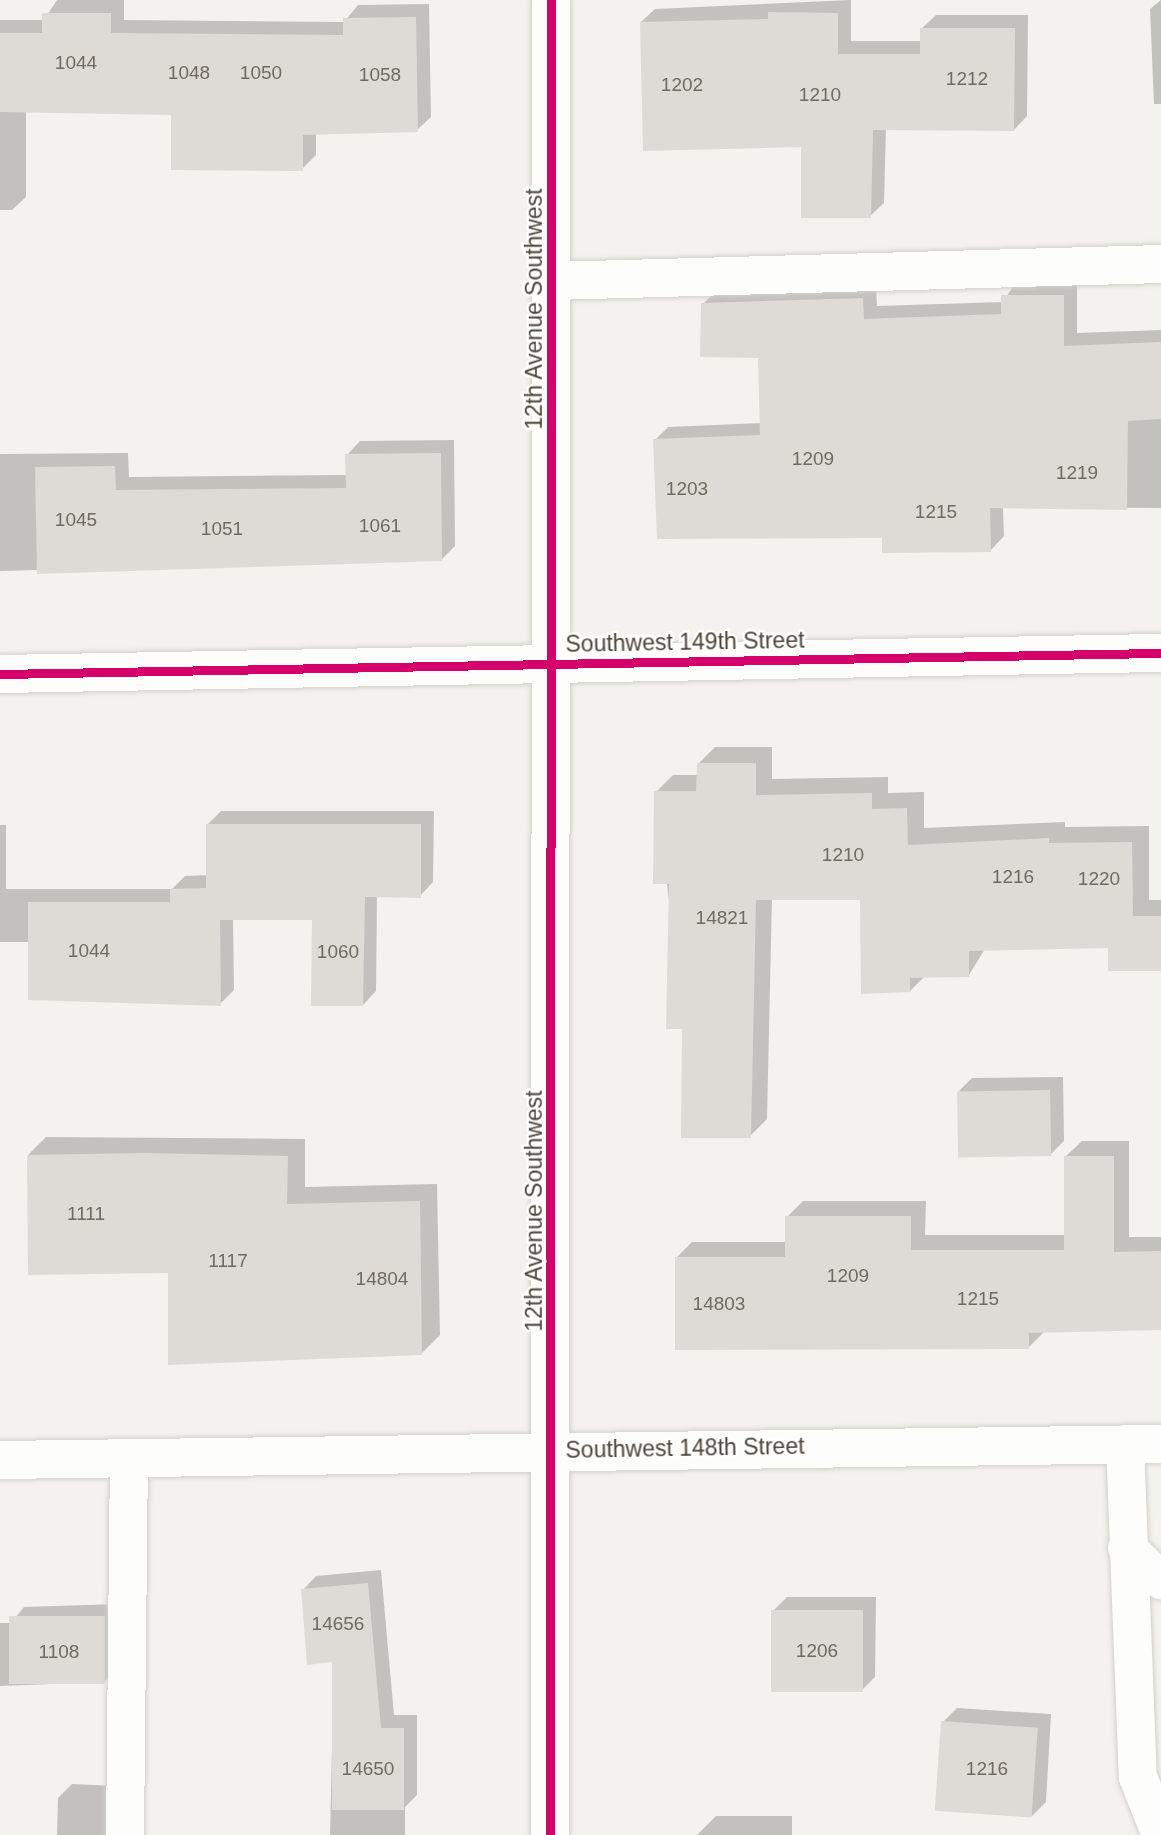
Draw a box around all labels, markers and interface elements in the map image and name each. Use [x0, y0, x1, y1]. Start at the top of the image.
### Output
house number: 1044 [55, 52, 97, 74]
house number: 1048 [168, 62, 210, 84]
house number: 1050 [240, 62, 282, 84]
house number: 1058 [359, 64, 401, 86]
house number: 1212 [946, 68, 988, 90]
house number: 1202 [661, 74, 703, 96]
house number: 1210 [799, 84, 841, 106]
street label: 12th Avenue Southwest [520, 188, 548, 430]
house number: 1209 [792, 448, 834, 470]
house number: 1219 [1056, 462, 1098, 484]
house number: 1203 [666, 478, 708, 500]
house number: 1215 [915, 501, 957, 523]
house number: 1045 [55, 509, 97, 531]
house number: 1061 [359, 515, 401, 537]
house number: 1051 [201, 518, 243, 540]
street label: Southwest 149th Street [565, 626, 805, 658]
house number: 1210 [822, 844, 864, 866]
house number: 1216 [992, 866, 1034, 888]
house number: 1220 [1078, 868, 1120, 890]
house number: 14821 [696, 907, 748, 929]
house number: 1044 [68, 940, 110, 962]
house number: 1060 [317, 941, 359, 963]
street label: 12th Avenue Southwest [520, 1090, 548, 1332]
house number: 1111 [67, 1203, 105, 1225]
house number: 1117 [208, 1250, 248, 1272]
house number: 1209 [827, 1265, 869, 1287]
house number: 14804 [356, 1268, 408, 1290]
house number: 1215 [957, 1288, 999, 1310]
house number: 14803 [693, 1293, 745, 1315]
street label: Southwest 148th Street [565, 1432, 805, 1464]
house number: 14656 [312, 1613, 364, 1635]
house number: 1206 [796, 1640, 838, 1662]
house number: 1108 [39, 1641, 79, 1663]
house number: 14650 [342, 1758, 394, 1780]
house number: 1216 [966, 1758, 1008, 1780]

